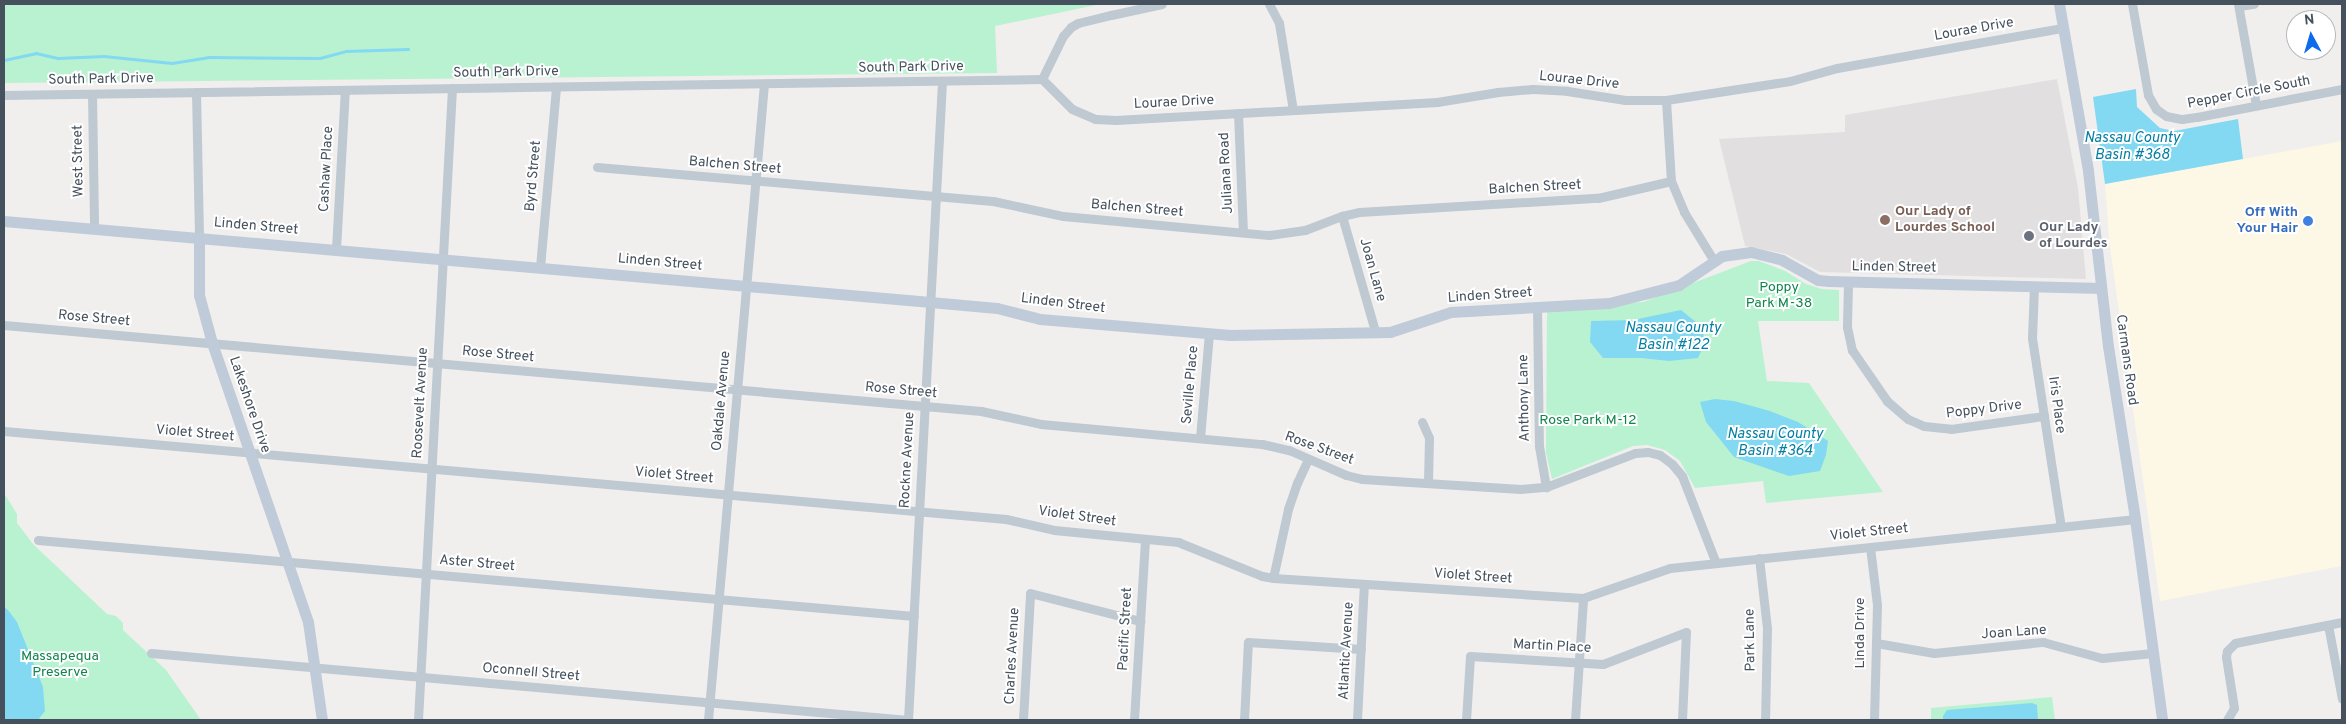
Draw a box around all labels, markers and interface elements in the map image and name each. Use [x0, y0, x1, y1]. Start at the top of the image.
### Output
north arrow [2286, 10, 2336, 60]
text: N [2304, 12, 2315, 30]
street label: Lourae Drive [1933, 15, 2015, 45]
street label: South Park Drive [858, 59, 964, 77]
street label: South Park Drive [453, 64, 559, 82]
street label: Lourae Drive [1538, 68, 1620, 94]
street label: South Park Drive [48, 71, 154, 89]
street label: Pepper Circle South [2186, 73, 2312, 113]
street label: Lourae Drive [1133, 93, 1215, 113]
street label: West Street [70, 125, 88, 197]
street label: Cashaw Place [316, 126, 338, 212]
water label: Nassau County Basin #368 [2084, 129, 2180, 164]
street label: Juliana Road [1216, 132, 1238, 214]
street label: Byrd Street [523, 140, 545, 212]
street label: Balchen Street [688, 154, 782, 178]
street label: Balchen Street [1488, 177, 1582, 199]
street label: Balchen Street [1090, 197, 1184, 221]
place label: Our Lady of Lourdes School [1895, 204, 1995, 236]
place label: Off With Your Hair [2236, 205, 2298, 238]
marker: Our Lady of Lourdes School [1879, 214, 1891, 226]
street label: Linden Street [213, 215, 299, 239]
marker: Off With Your Hair [2302, 215, 2314, 227]
place label: Our Lady of Lourdes [2039, 220, 2108, 252]
marker: Our Lady of Lourdes [2023, 230, 2035, 242]
street label: Joan Lane [1355, 236, 1389, 304]
street label: Linden Street [617, 251, 703, 275]
street label: Linden Street [1851, 259, 1937, 277]
park label: Poppy Park M-38 [1746, 280, 1812, 312]
street label: Linden Street [1447, 285, 1533, 307]
street label: Linden Street [1020, 290, 1106, 318]
street label: Rose Street [57, 307, 131, 331]
street label: Carmans Road [2111, 313, 2141, 407]
water label: Nassau County Basin #122 [1625, 319, 1721, 354]
street label: Rose Street [461, 343, 535, 367]
street label: Seville Place [1179, 345, 1203, 425]
street label: Roosevelt Avenue [410, 347, 432, 459]
street label: Oakdale Avenue [709, 350, 735, 452]
street label: Lakeshore Drive [225, 354, 273, 456]
street label: Anthony Lane [1516, 354, 1534, 442]
street label: Iris Place [2044, 375, 2068, 435]
street label: Rose Street [864, 379, 938, 403]
street label: Poppy Drive [1945, 397, 2023, 423]
street label: Rockne Avenue [897, 411, 919, 509]
park label: Rose Park M-12 [1539, 413, 1637, 429]
street label: Violet Street [155, 422, 235, 446]
water label: Nassau County Basin #364 [1727, 425, 1823, 460]
street label: Rose Street [1282, 429, 1356, 469]
street label: Violet Street [634, 464, 714, 488]
street label: Violet Street [1037, 503, 1117, 531]
street label: Violet Street [1829, 521, 1909, 545]
street label: Aster Street [438, 552, 516, 576]
street label: Violet Street [1433, 566, 1513, 588]
street label: Pacific Street [1115, 587, 1137, 671]
street label: Linda Drive [1853, 597, 1869, 669]
street label: Atlantic Avenue [1336, 601, 1358, 701]
street label: Charles Avenue [1002, 607, 1024, 705]
street label: Park Lane [1742, 608, 1760, 672]
street label: Joan Lane [1981, 622, 2047, 644]
street label: Martin Place [1512, 637, 1592, 657]
park label: Massapequa Preserve [21, 649, 99, 682]
street label: Oconnell Street [482, 660, 580, 686]

